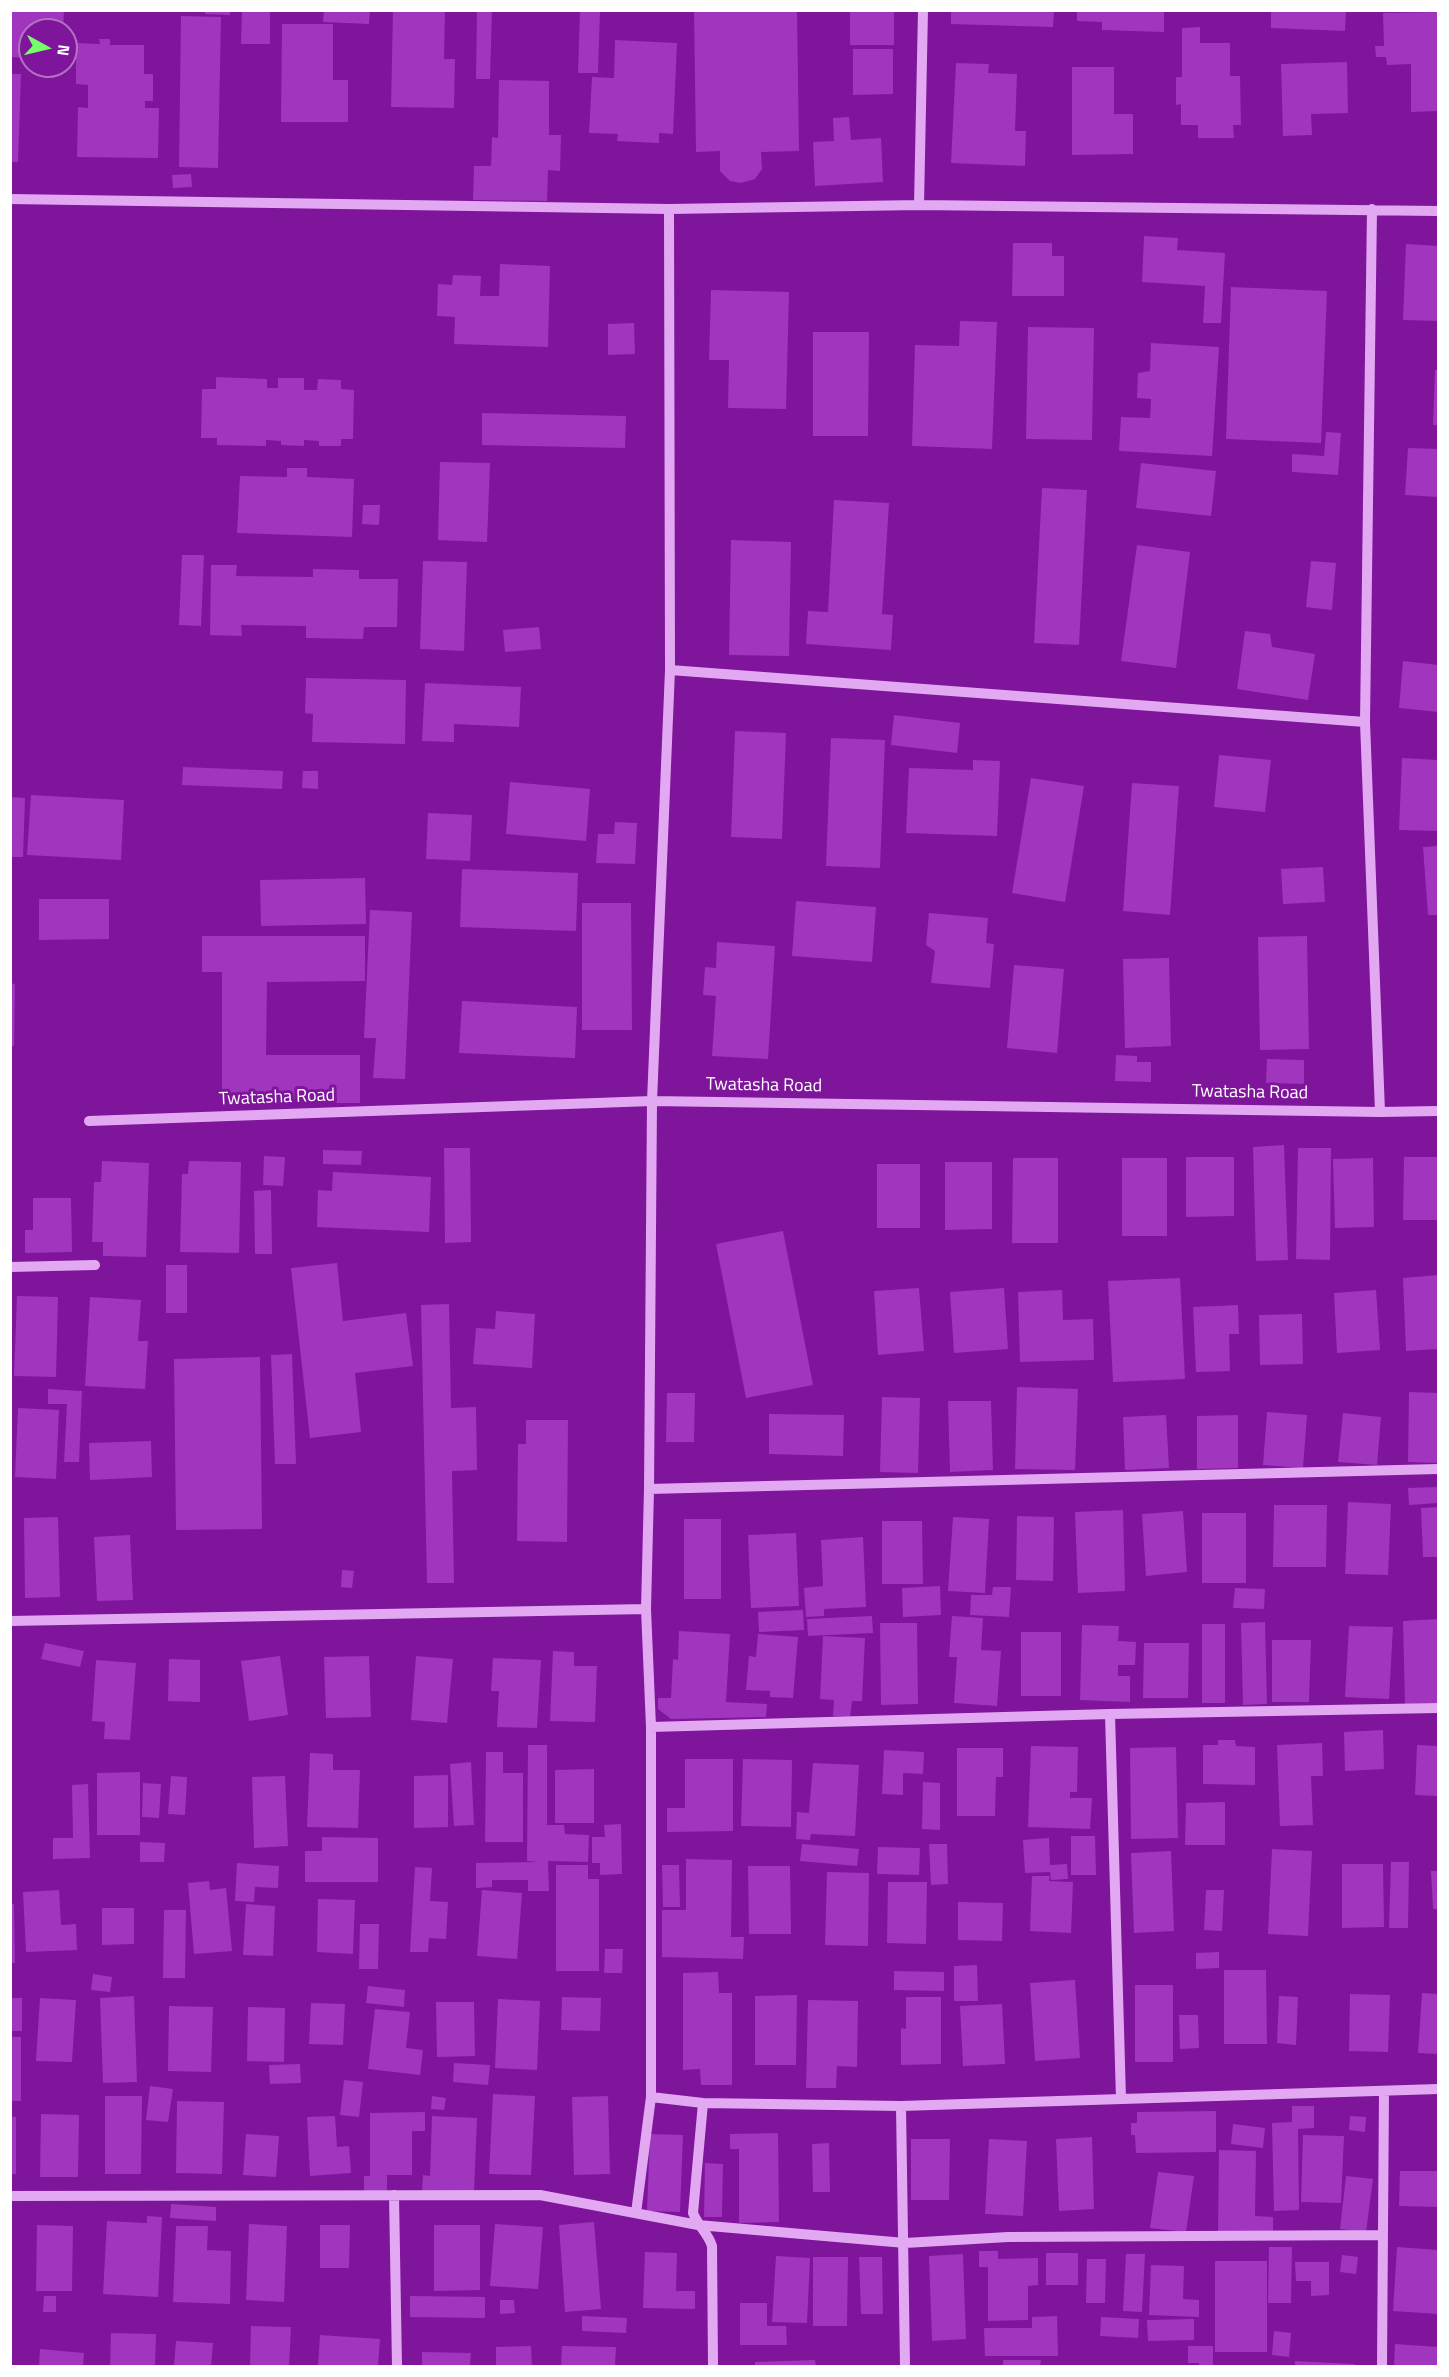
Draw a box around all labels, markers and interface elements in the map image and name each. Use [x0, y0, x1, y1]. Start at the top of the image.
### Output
north arrow [18, 18, 78, 78]
text: N [51, 43, 76, 57]
street label: Twatasha Road [706, 1074, 822, 1098]
street label: Twatasha Road [1192, 1081, 1308, 1105]
street label: Twatasha Road [219, 1085, 335, 1111]

